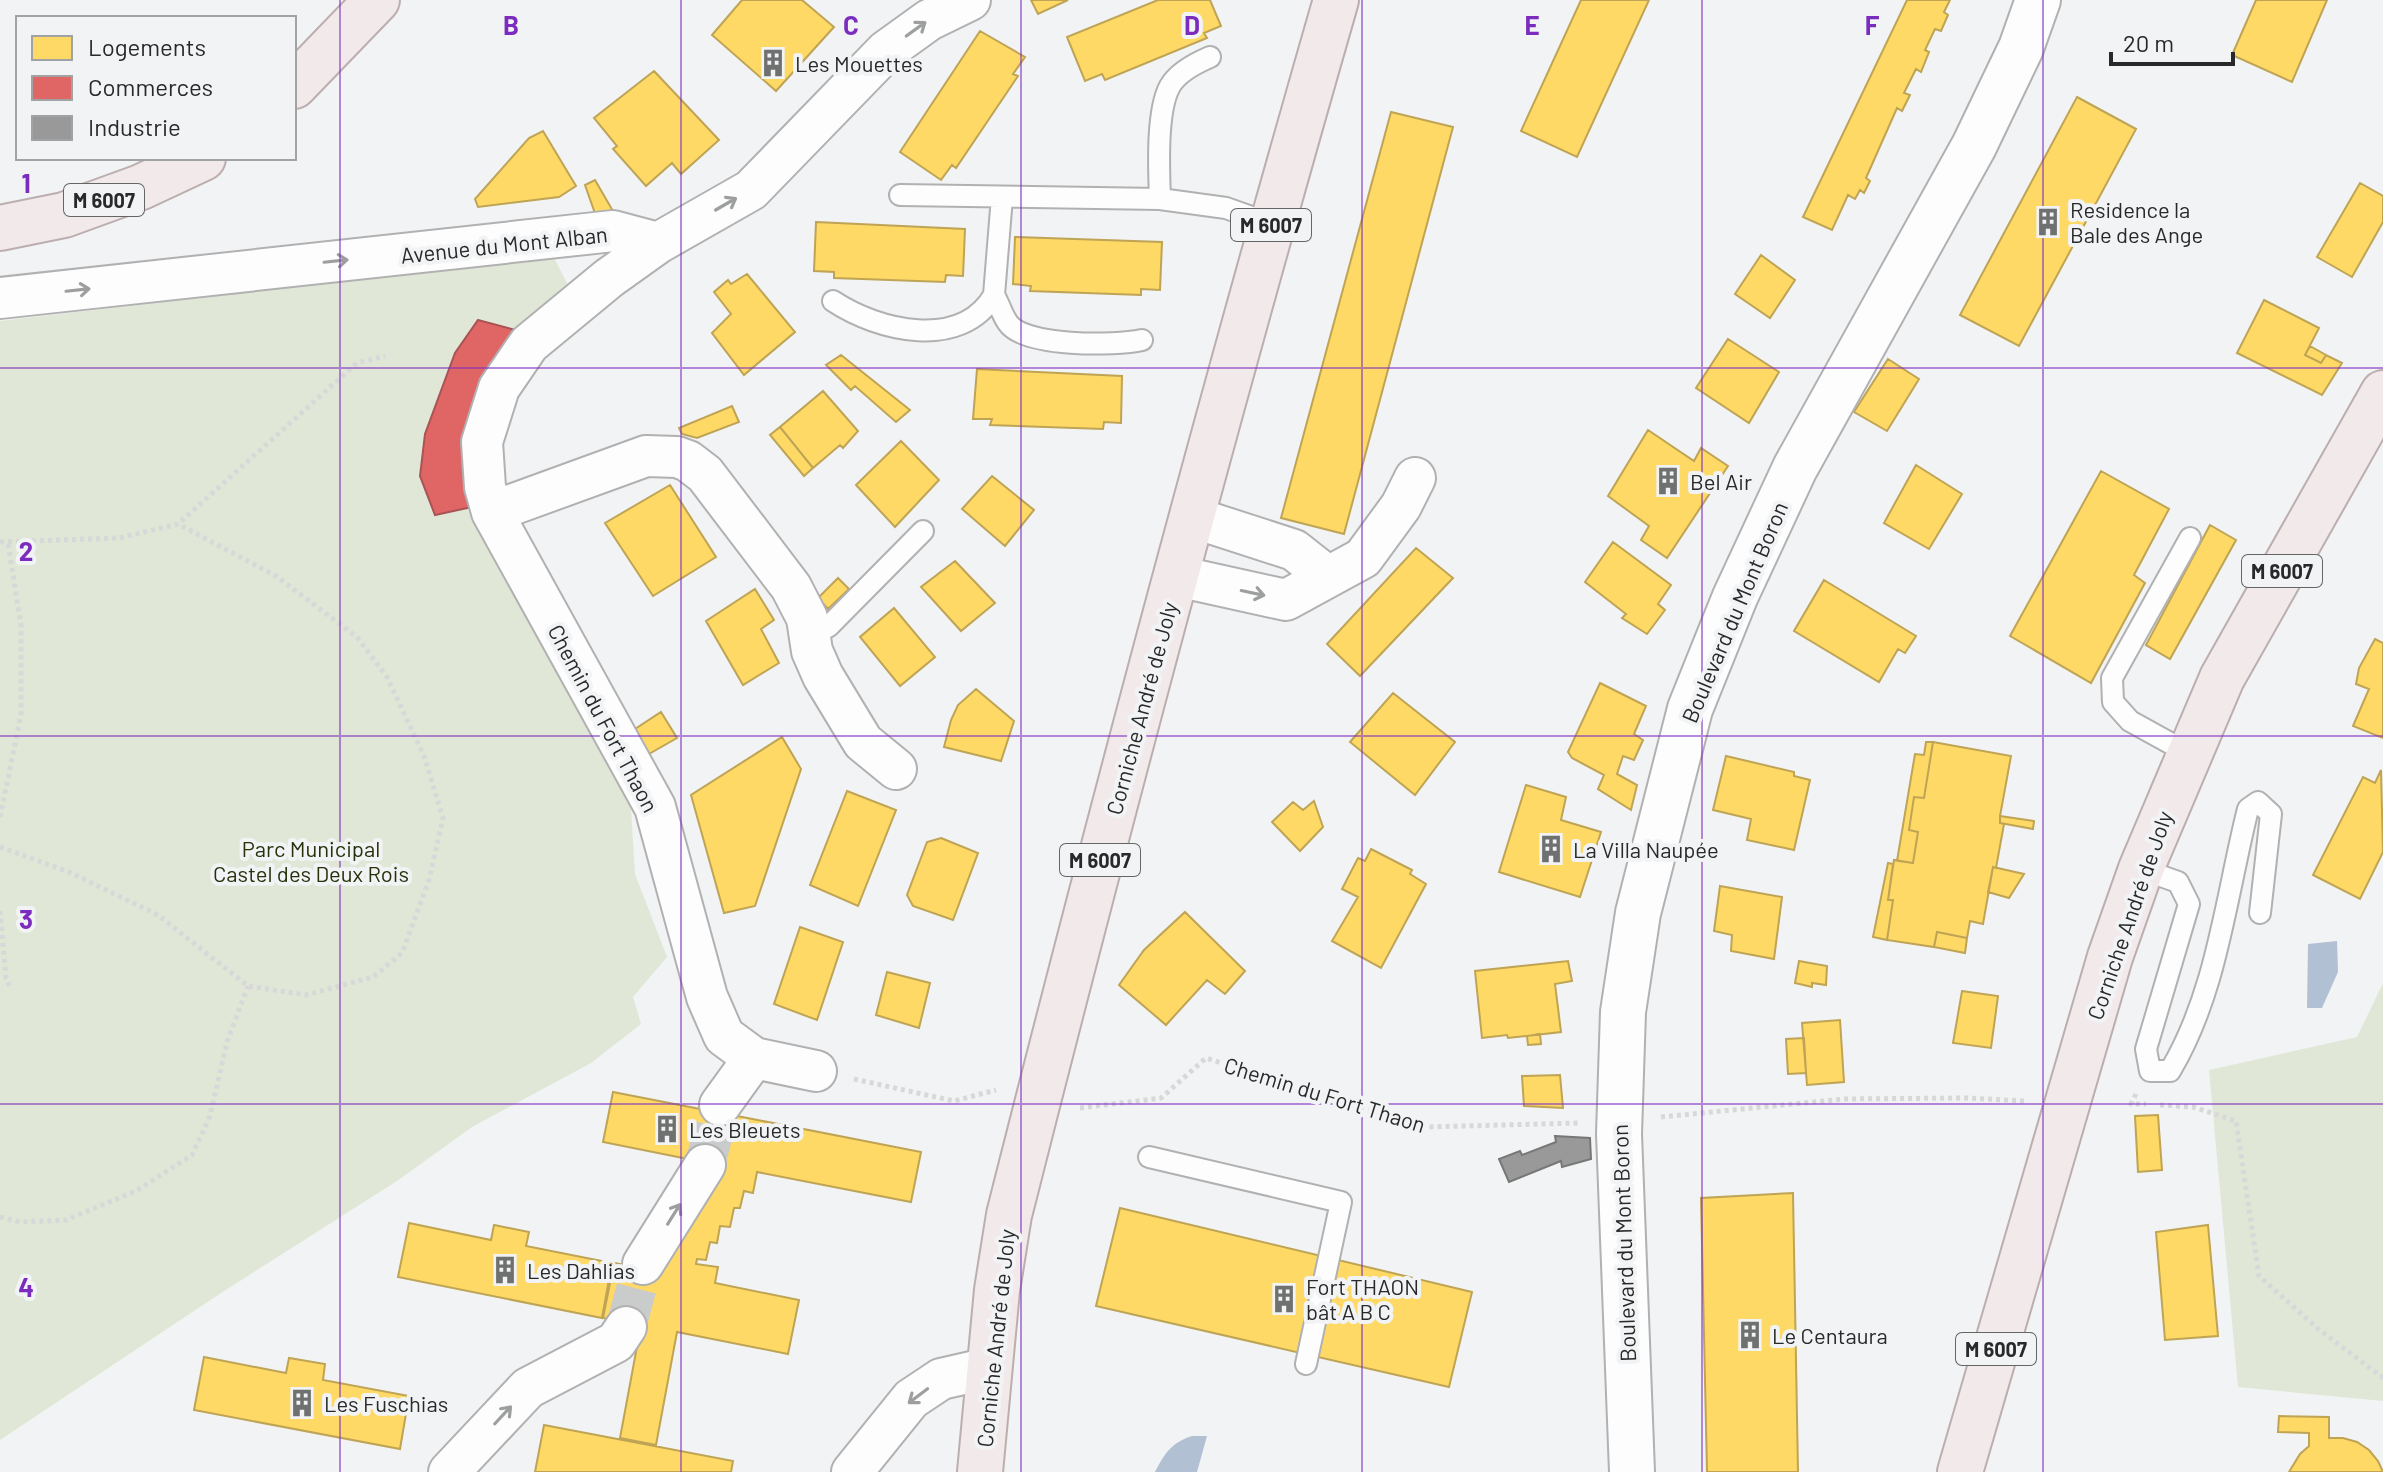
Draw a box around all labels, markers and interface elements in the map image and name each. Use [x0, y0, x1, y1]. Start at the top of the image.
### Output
text: B [503, 9, 519, 40]
text: C [843, 9, 859, 40]
text: D [1184, 9, 1200, 40]
text: E [1524, 9, 1540, 40]
text: F [1865, 9, 1880, 40]
legend [16, 16, 296, 160]
scale bar [2111, 16, 2233, 66]
one-way arrow [905, 21, 927, 37]
text: 20 m [2123, 28, 2174, 57]
text: Logements [88, 32, 206, 61]
building icon: Les Mouettes [758, 48, 788, 78]
place label: Les Mouettes [795, 50, 923, 76]
text: Commerces [88, 72, 213, 101]
text: Industrie [88, 112, 181, 141]
text: 1 [21, 167, 31, 198]
road number: M 6007 [64, 184, 144, 216]
one-way arrow [714, 196, 737, 212]
place label: Residence la Bale des Ange [2070, 196, 2203, 247]
building icon: Residence la Bale des Ange [2033, 207, 2063, 237]
road number: M 6007 [1231, 209, 1311, 241]
street label: Avenue du Mont Alban [399, 220, 609, 268]
one-way arrow [322, 254, 349, 269]
one-way arrow [64, 282, 90, 297]
building icon: Bel Air [1653, 466, 1683, 496]
place label: Bel Air [1690, 468, 1752, 494]
street label: Boulevard du Mont Boron [1676, 498, 1792, 726]
text: 2 [19, 535, 33, 566]
road number: M 6007 [2242, 555, 2322, 587]
one-way arrow [1239, 586, 1265, 601]
street label: Corniche André de Joly [1100, 599, 1182, 817]
street label: Chemin du Fort Thaon [543, 620, 665, 816]
street label: Corniche André de Joly [2081, 807, 2177, 1023]
building icon: La Villa Naupée [1536, 834, 1566, 864]
park label: Parc Municipal Castel des Deux Rois [213, 835, 409, 886]
place label: La Villa Naupée [1573, 836, 1719, 862]
road number: M 6007 [1060, 844, 1140, 876]
text: 3 [19, 903, 33, 934]
street label: Chemin du Fort Thaon [1221, 1051, 1429, 1137]
building icon: Les Bleuets [652, 1114, 682, 1144]
place label: Les Bleuets [689, 1116, 801, 1142]
street label: Boulevard du Mont Boron [1606, 1124, 1640, 1362]
one-way arrow [666, 1203, 682, 1226]
street label: Corniche André de Joly [971, 1228, 1019, 1448]
building icon: Les Dahlias [490, 1255, 520, 1285]
place label: Les Dahlias [527, 1257, 635, 1283]
text: 4 [18, 1271, 34, 1302]
place label: Fort THAON bât A B C [1306, 1273, 1419, 1324]
building icon: Fort THAON bât A B C [1269, 1284, 1299, 1314]
building icon: Le Centaura [1735, 1320, 1765, 1350]
place label: Le Centaura [1772, 1322, 1888, 1348]
road number: M 6007 [1956, 1333, 2036, 1365]
one-way arrow [908, 1387, 929, 1404]
building icon: Les Fuschias [287, 1388, 317, 1418]
place label: Les Fuschias [324, 1390, 448, 1416]
one-way arrow [493, 1406, 511, 1426]

